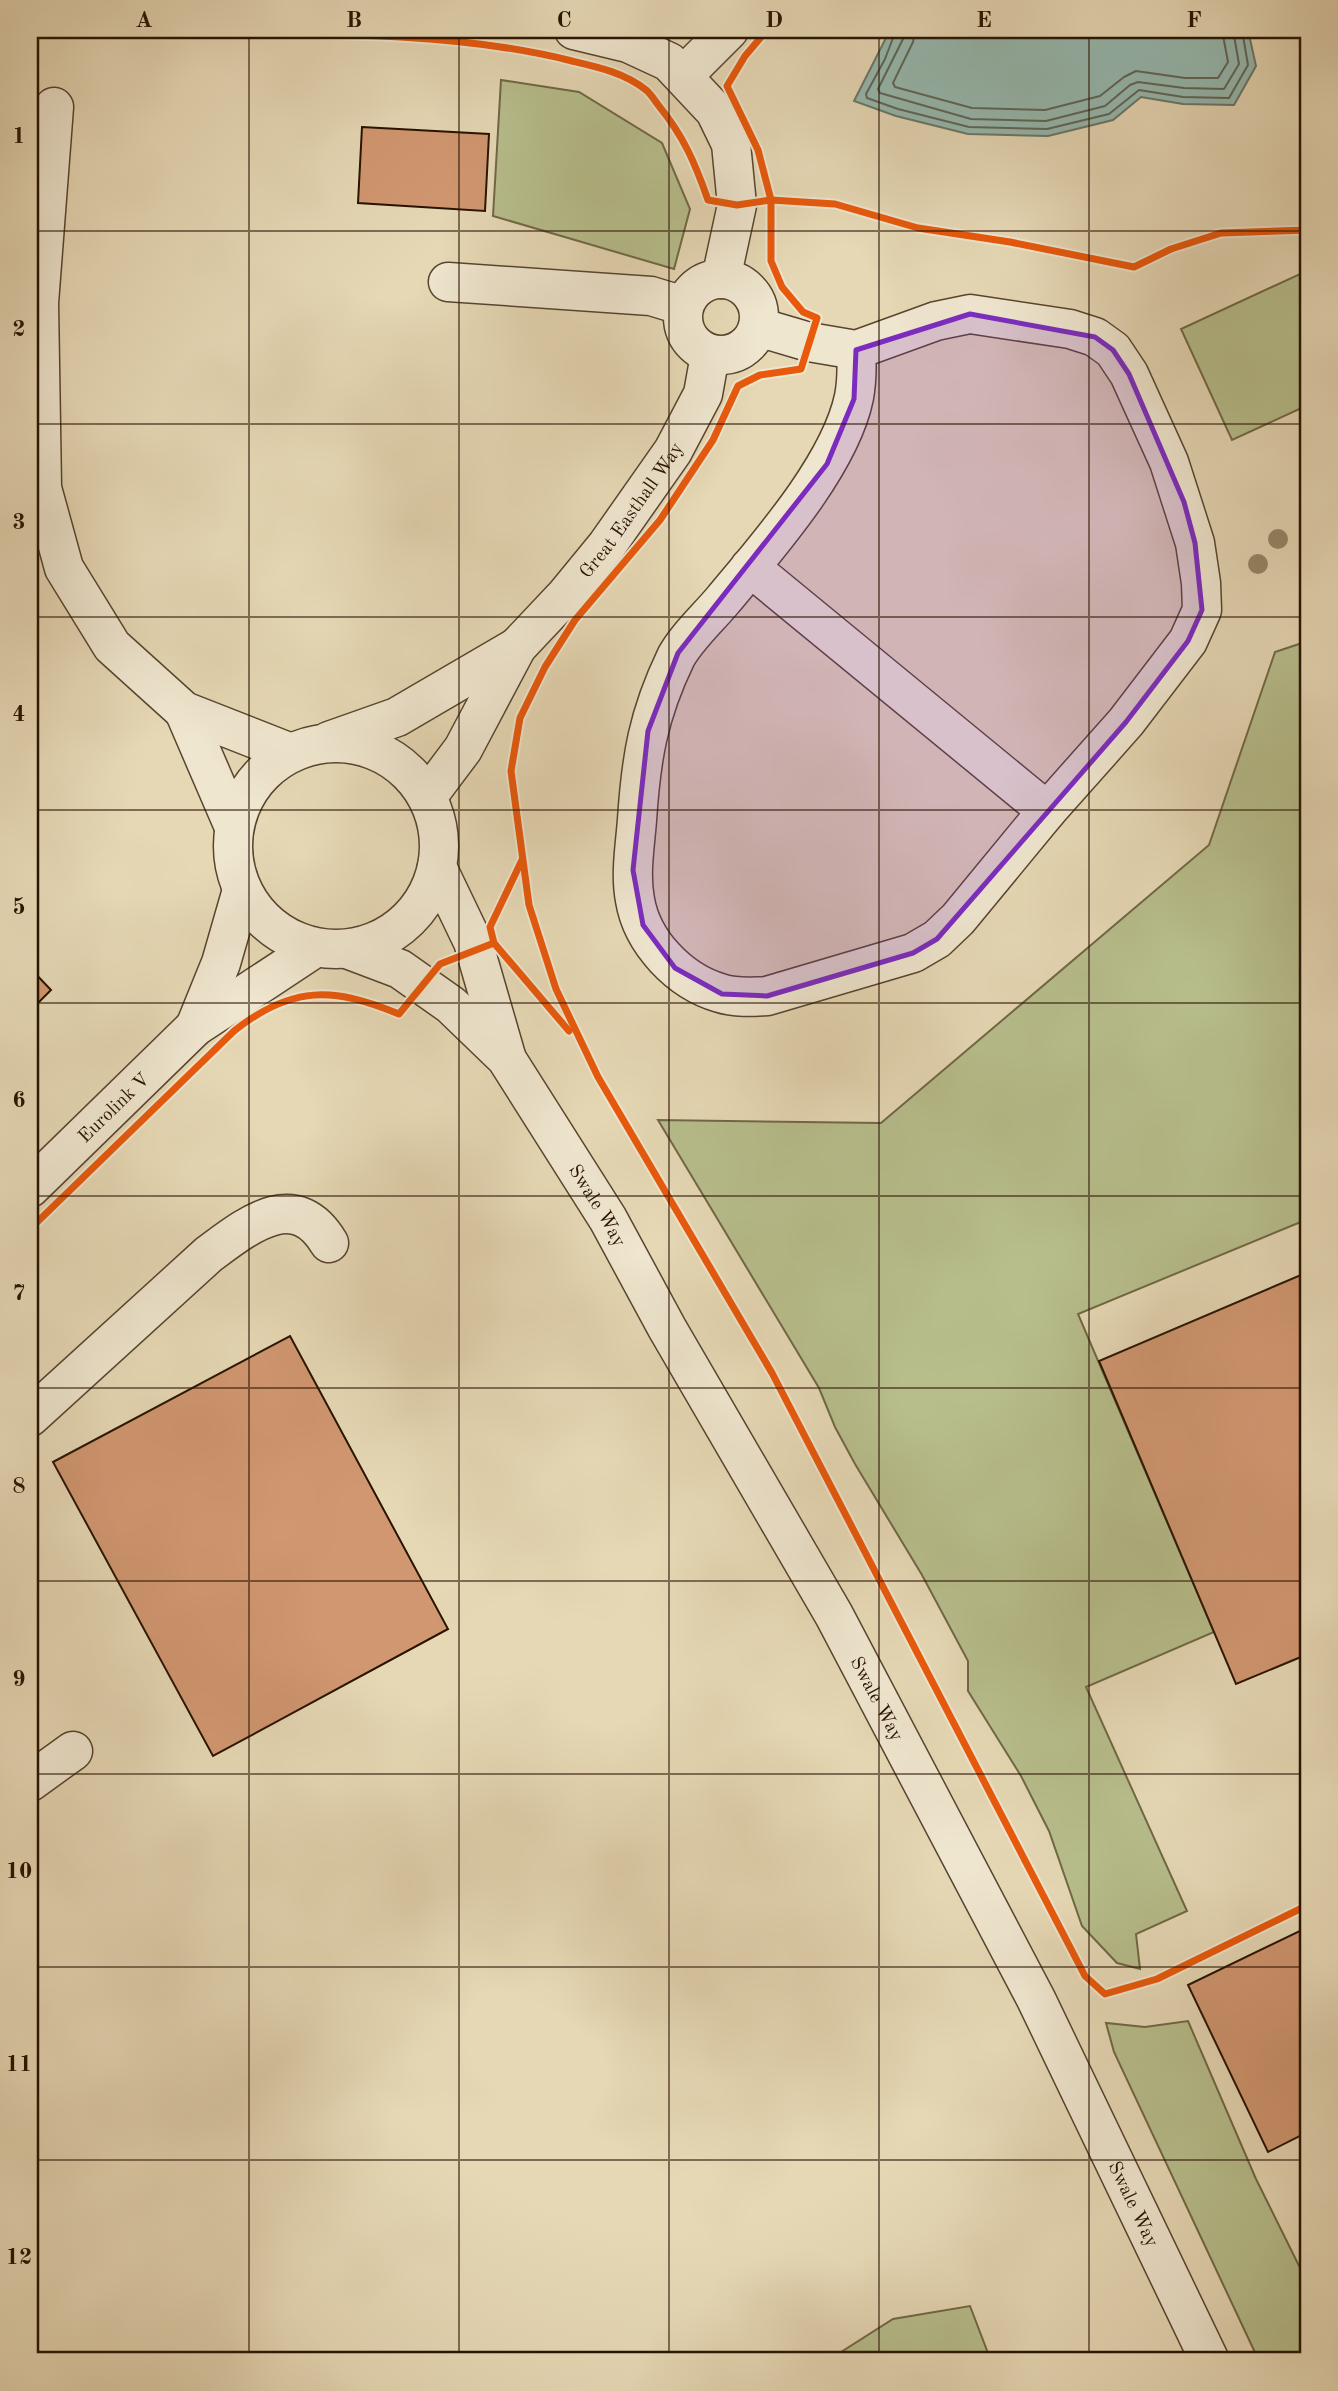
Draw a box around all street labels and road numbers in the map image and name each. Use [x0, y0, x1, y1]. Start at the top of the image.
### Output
street label: Great Easthall Way [577, 440, 688, 583]
street label: Eurolink V [76, 1070, 154, 1147]
street label: Swale Way [564, 1162, 628, 1250]
street label: Swale Way [846, 1654, 905, 1745]
street label: Swale Way [1104, 2159, 1161, 2251]

